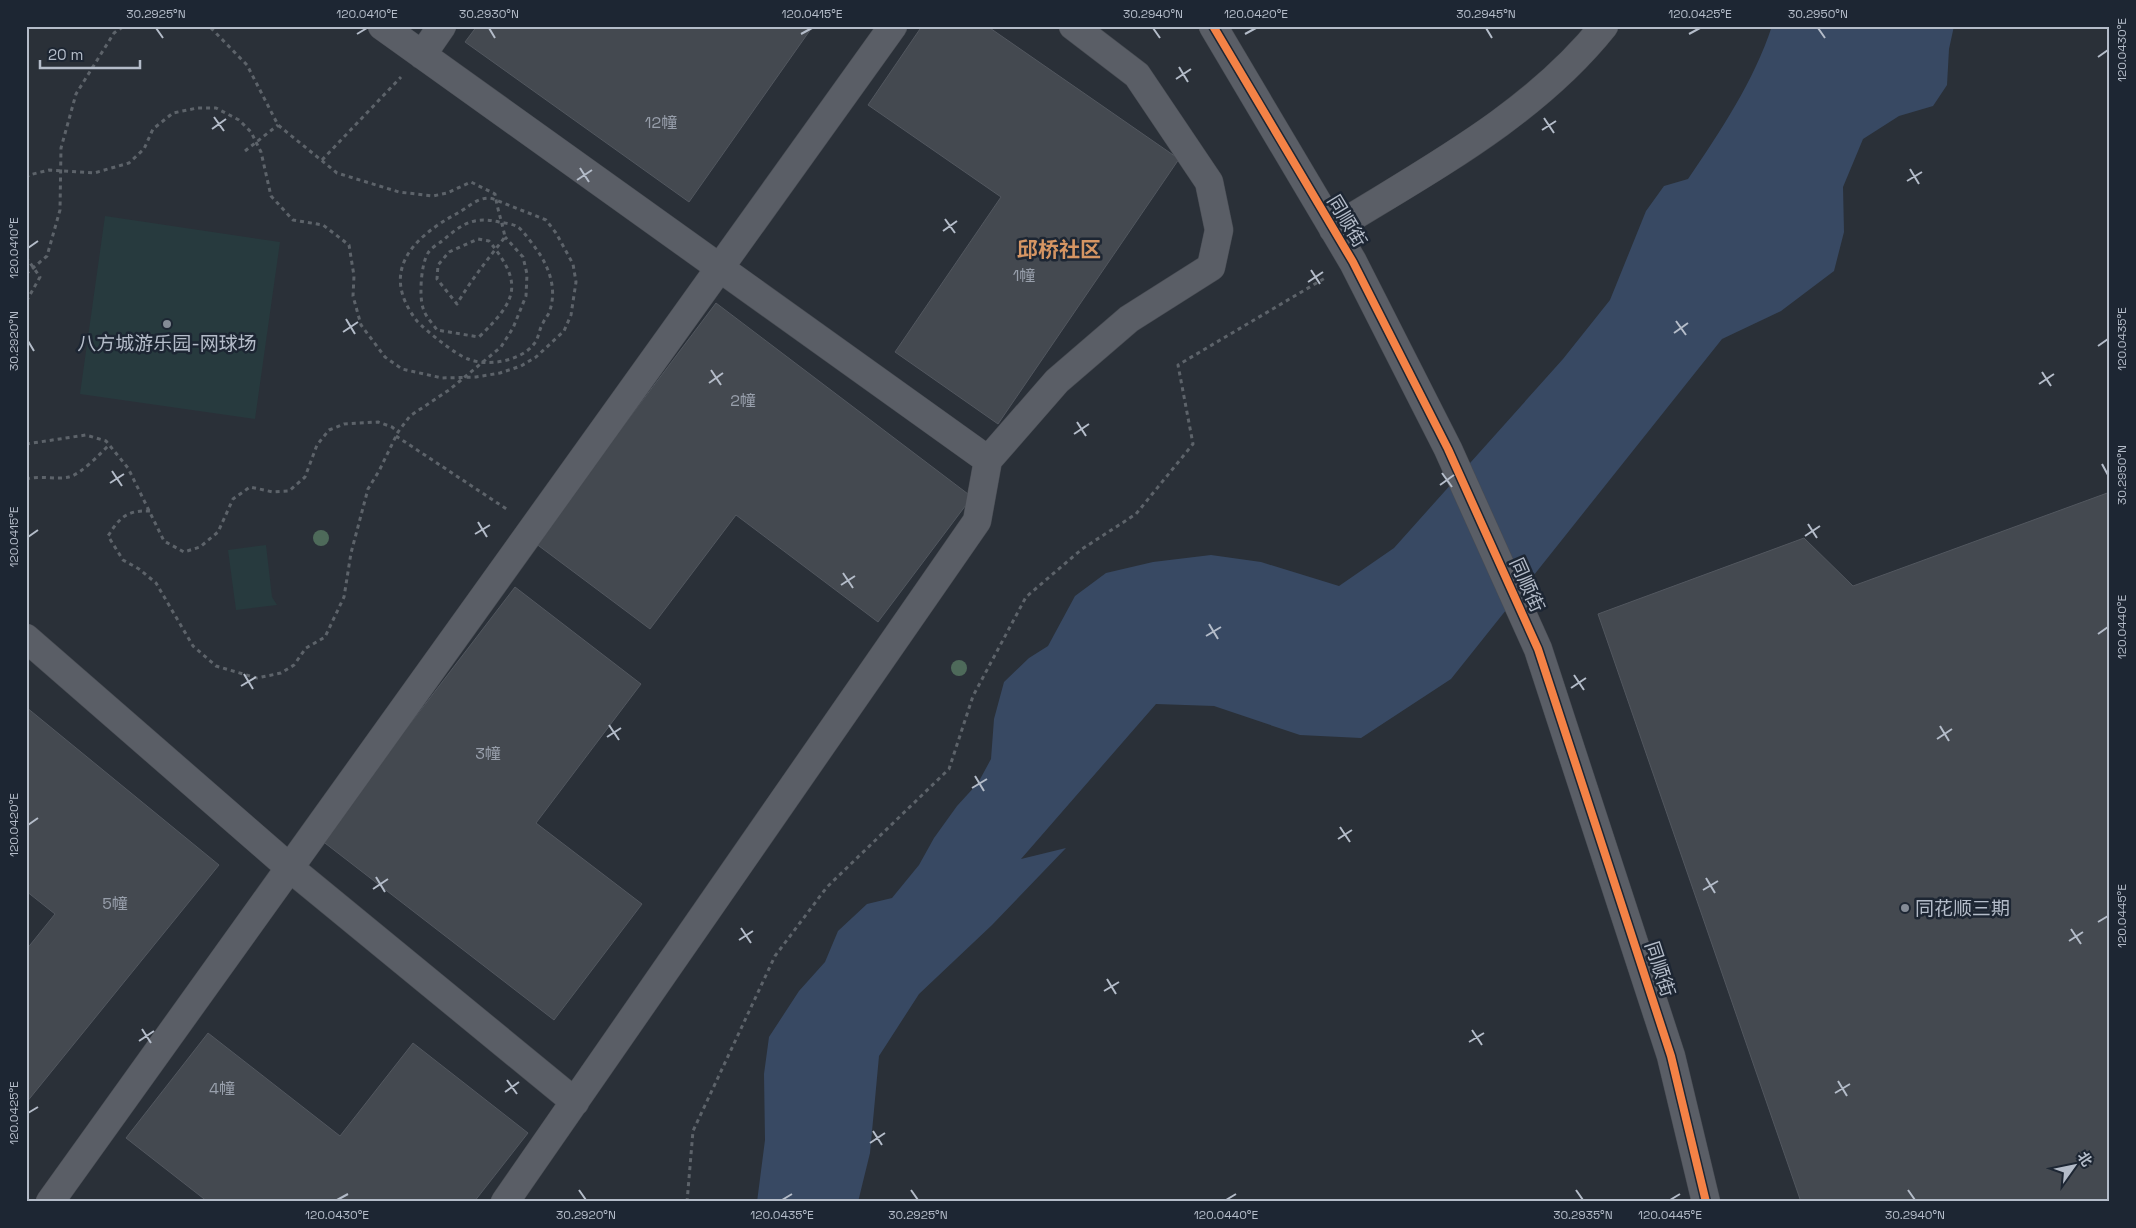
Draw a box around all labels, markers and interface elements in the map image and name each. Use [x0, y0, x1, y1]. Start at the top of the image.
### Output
text: 30.2925°N [126, 6, 186, 22]
text: 120.0410°E [336, 6, 398, 22]
text: 30.2930°N [459, 6, 519, 22]
text: 120.0415°E [781, 6, 843, 22]
text: 30.2940°N [1123, 6, 1183, 22]
text: 120.0420°E [1224, 6, 1288, 22]
text: 30.2945°N [1456, 6, 1516, 22]
text: 120.0425°E [1668, 6, 1732, 22]
text: 30.2950°N [1788, 6, 1848, 22]
text: 120.0430°E [2114, 18, 2130, 82]
scale bar [40, 38, 140, 70]
text: 20 m [48, 45, 83, 64]
house number: 12幢 [645, 112, 677, 133]
street label: 同顺街 [1322, 190, 1372, 252]
text: 120.0410°E [6, 217, 22, 279]
district label: 邱桥社区 [1017, 236, 1101, 263]
house number: 1幢 [1013, 265, 1035, 286]
text: 120.0435°E [2114, 307, 2130, 371]
text: 30.2920°N [6, 311, 22, 371]
marker: 八方城游乐园-网球场 [161, 318, 173, 330]
place label: 八方城游乐园-网球场 [77, 331, 257, 356]
house number: 2幢 [730, 390, 756, 411]
text: 30.2950°N [2114, 445, 2130, 505]
text: 120.0415°E [6, 506, 22, 568]
street label: 同顺街 [1504, 554, 1550, 616]
text: 120.0440°E [2114, 595, 2130, 659]
house number: 3幢 [475, 743, 501, 764]
text: 120.0420°E [6, 793, 22, 857]
text: 120.0445°E [2114, 884, 2130, 948]
house number: 5幢 [102, 893, 128, 914]
place label: 同花顺三期 [1915, 896, 2010, 921]
marker: 同花顺三期 [1899, 902, 1911, 914]
street label: 同顺街 [1639, 938, 1681, 1000]
house number: 4幢 [209, 1078, 235, 1099]
text: 120.0425°E [6, 1081, 22, 1145]
north arrow [2048, 1140, 2098, 1190]
text: 北 [2074, 1148, 2096, 1170]
text: 120.0430°E [305, 1207, 369, 1223]
text: 30.2920°N [556, 1207, 616, 1223]
text: 120.0435°E [750, 1207, 814, 1223]
text: 30.2925°N [888, 1207, 948, 1223]
text: 120.0440°E [1194, 1207, 1258, 1223]
text: 30.2935°N [1553, 1207, 1613, 1223]
text: 120.0445°E [1638, 1207, 1702, 1223]
text: 30.2940°N [1885, 1207, 1945, 1223]

